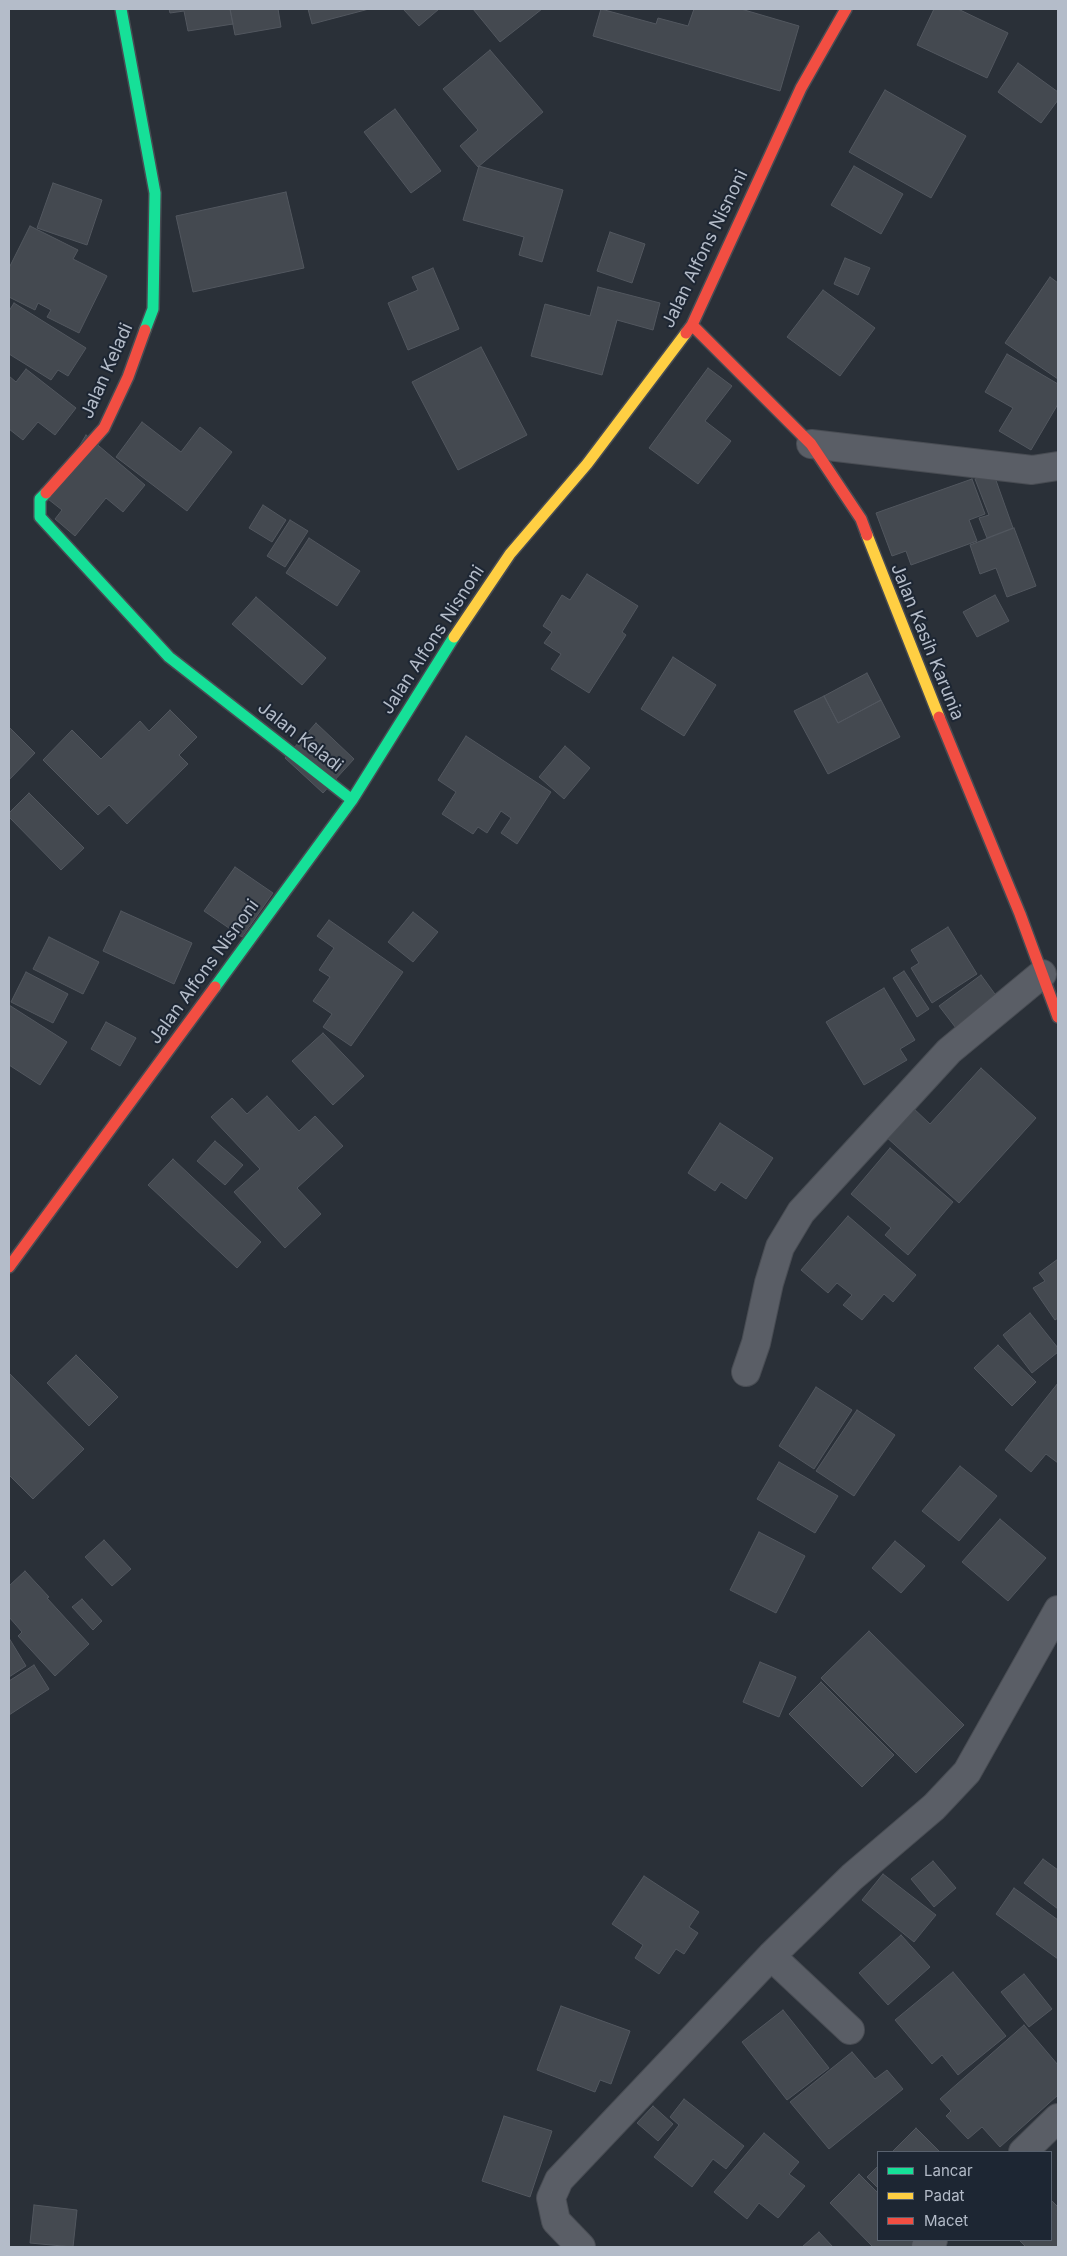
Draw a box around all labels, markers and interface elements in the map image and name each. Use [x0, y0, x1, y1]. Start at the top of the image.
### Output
street label: Jalan Alfons Nisnoni [657, 166, 753, 332]
street label: Jalan Keladi [76, 320, 138, 422]
street label: Jalan Alfons Nisnoni [377, 561, 489, 719]
street label: Jalan Kasih Karunia [886, 561, 968, 723]
street label: Jalan Keladi [253, 697, 347, 777]
street label: Jalan Alfons Nisnoni [144, 896, 264, 1048]
legend [877, 2151, 1052, 2241]
text: Lancar [924, 2161, 973, 2180]
text: Padat [924, 2186, 965, 2205]
text: Macet [924, 2211, 968, 2230]

